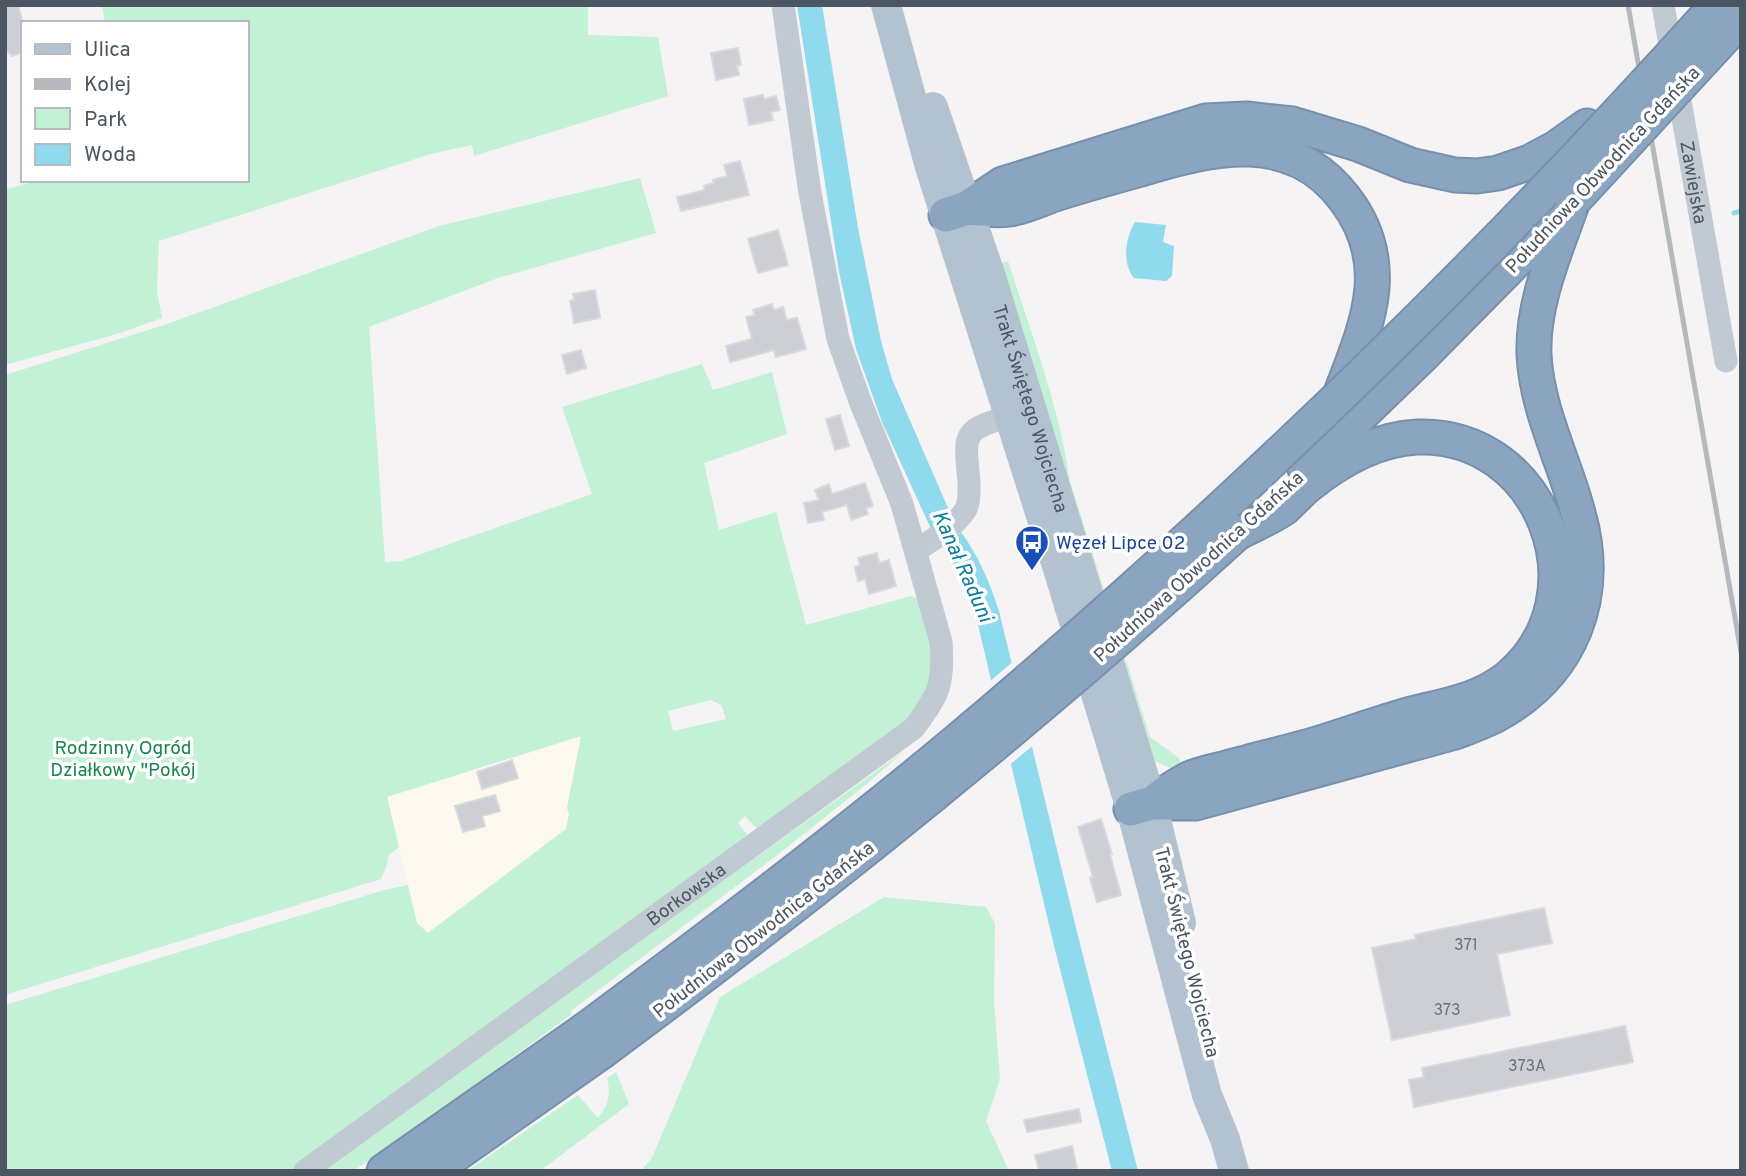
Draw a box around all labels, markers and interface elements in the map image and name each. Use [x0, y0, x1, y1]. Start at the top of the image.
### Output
legend [21, 21, 248, 182]
text: Ulica [84, 37, 131, 64]
street label: Południowa Obwodnica Gdańska [1501, 62, 1706, 279]
text: Kolej [84, 72, 131, 99]
text: Park [84, 107, 127, 134]
street label: Zawiejska [1673, 139, 1712, 226]
text: Woda [84, 142, 136, 169]
street label: Trakt Świętego Wojciecha [986, 302, 1072, 516]
street label: Południowa Obwodnica Gdańska [1089, 467, 1309, 668]
water label: Kanał Raduni [925, 506, 999, 628]
bus stop icon: Węzeł Lipce 02 [1013, 523, 1051, 572]
place label: Węzeł Lipce 02 [1056, 532, 1185, 556]
park label: Rodzinny Ogród Działkowy "Pokój [50, 737, 196, 783]
street label: Południowa Obwodnica Gdańska [649, 837, 880, 1025]
street label: Trakt Świętego Wojciecha [1148, 844, 1225, 1060]
street label: Borkowska [643, 859, 732, 932]
house number: 371 [1454, 936, 1478, 956]
house number: 373 [1433, 1001, 1461, 1021]
house number: 373A [1508, 1057, 1546, 1077]

